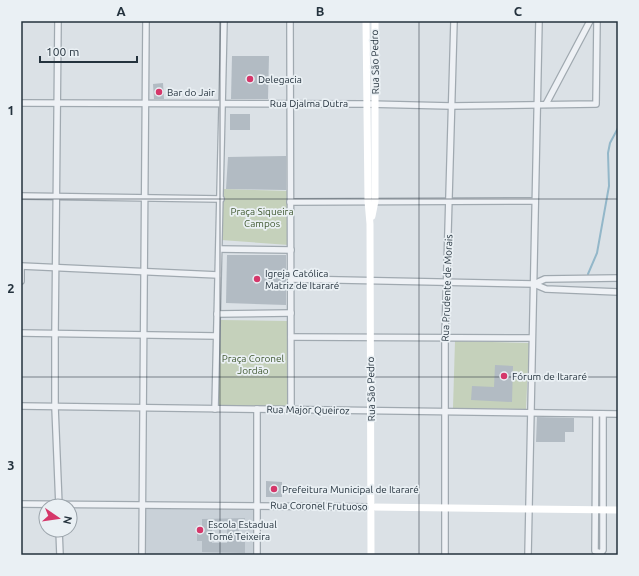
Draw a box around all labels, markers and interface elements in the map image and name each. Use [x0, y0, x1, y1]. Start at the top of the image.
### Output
text: A [116, 4, 126, 18]
text: B [316, 4, 325, 18]
text: C [514, 4, 523, 18]
street label: Rua São Pedro [369, 29, 381, 94]
scale bar [40, 38, 137, 64]
text: 100 m [46, 45, 79, 58]
marker: Delegacia [245, 74, 255, 84]
place label: Delegacia [258, 74, 302, 85]
marker: Bar do Jair [154, 87, 164, 97]
place label: Bar do Jair [167, 87, 215, 98]
street label: Rua Djalma Dutra [270, 98, 348, 109]
text: 1 [7, 103, 15, 117]
park label: Praça Siqueira Campos [230, 206, 294, 229]
street label: Rua Prudente de Morais [440, 234, 454, 342]
place label: Igreja Católica Matriz de Itararé [265, 268, 339, 291]
marker: Igreja Católica Matriz de Itararé [252, 274, 262, 284]
text: 2 [7, 281, 15, 295]
park label: Praça Coronel Jordão [222, 353, 285, 376]
street label: Rua São Pedro [365, 356, 377, 421]
marker: Fórum de Itararé [499, 371, 509, 381]
place label: Fórum de Itararé [512, 371, 587, 382]
street label: Rua Major Queiroz [266, 404, 350, 416]
text: 3 [7, 458, 15, 472]
marker: Prefeitura Municipal de Itararé [269, 484, 279, 494]
place label: Prefeitura Municipal de Itararé [282, 484, 419, 495]
north arrow [38, 498, 78, 538]
street label: Rua Coronel Frutuoso [270, 500, 368, 512]
text: N [61, 515, 75, 526]
place label: Escola Estadual Tomé Teixeira [208, 519, 277, 542]
marker: Escola Estadual Tomé Teixeira [195, 525, 205, 535]

